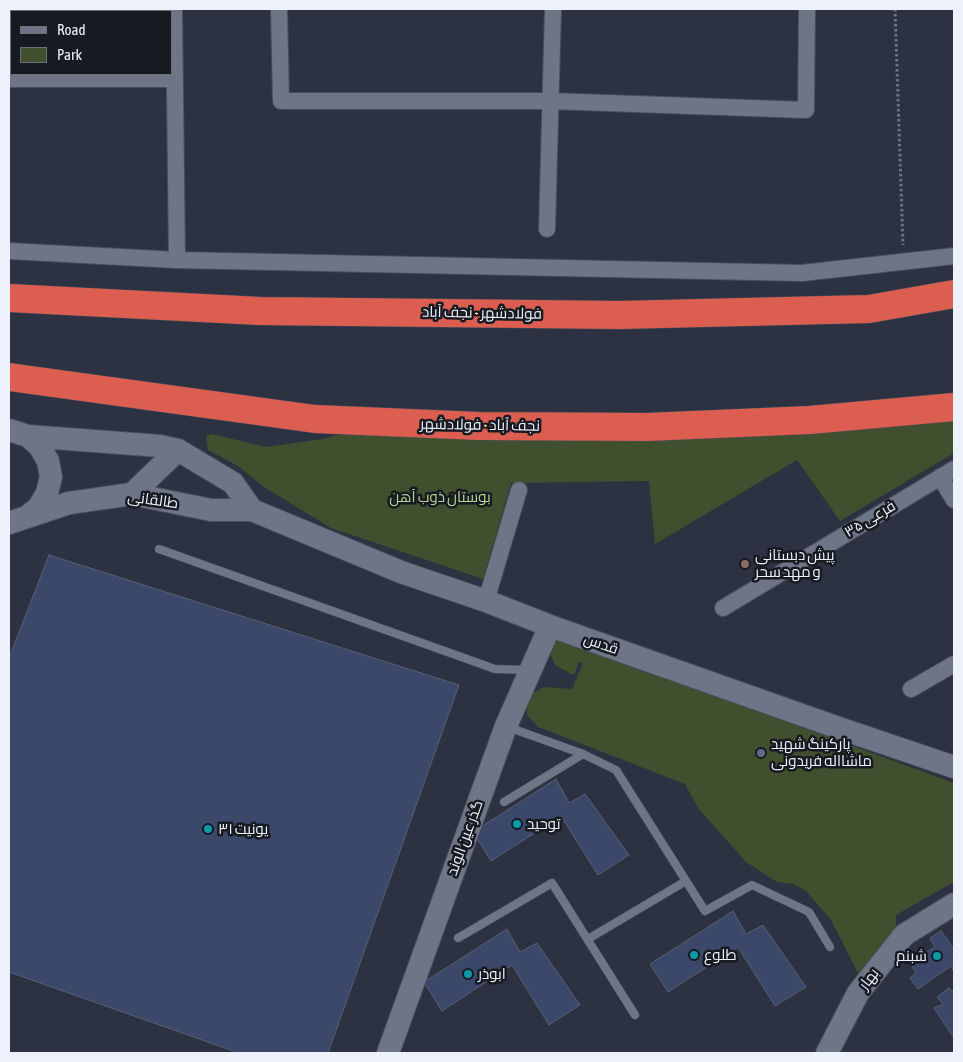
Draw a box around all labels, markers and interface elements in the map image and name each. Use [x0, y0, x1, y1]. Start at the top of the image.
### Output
legend [10, 10, 172, 75]
text: Road [57, 21, 86, 38]
text: Park [57, 46, 82, 63]
street label: فولادشهر - نجف آباد [422, 303, 542, 323]
street label: نجف آباد - فولادشهر [420, 415, 540, 435]
street label: طالقانی [127, 488, 179, 512]
park label: بوستان ذوب آهن [389, 488, 491, 506]
street label: فرعی ۳۵ [841, 497, 899, 541]
place label: پیش دبستانی و مهد سحر [755, 546, 834, 581]
marker: پیش دبستانی و مهد سحر [739, 558, 751, 570]
street label: قدس [581, 630, 621, 658]
place label: پارکینگ شهید ماشااله فریدونی [771, 735, 872, 770]
marker: پارکینگ شهید ماشااله فریدونی [755, 747, 767, 759]
street label: گذر عین الوند [443, 798, 487, 878]
place label: توحید [527, 815, 560, 833]
marker: توحید [511, 818, 523, 830]
place label: یونیت ۳۱ [218, 820, 268, 838]
marker: یونیت ۳۱ [202, 823, 214, 835]
place label: طلوع [704, 946, 737, 964]
place label: شبنم [896, 947, 927, 965]
marker: طلوع [688, 949, 700, 961]
marker: شبنم [931, 950, 943, 962]
place label: ابوذر [478, 965, 506, 983]
street label: بهار [855, 965, 883, 993]
marker: ابوذر [462, 968, 474, 980]

